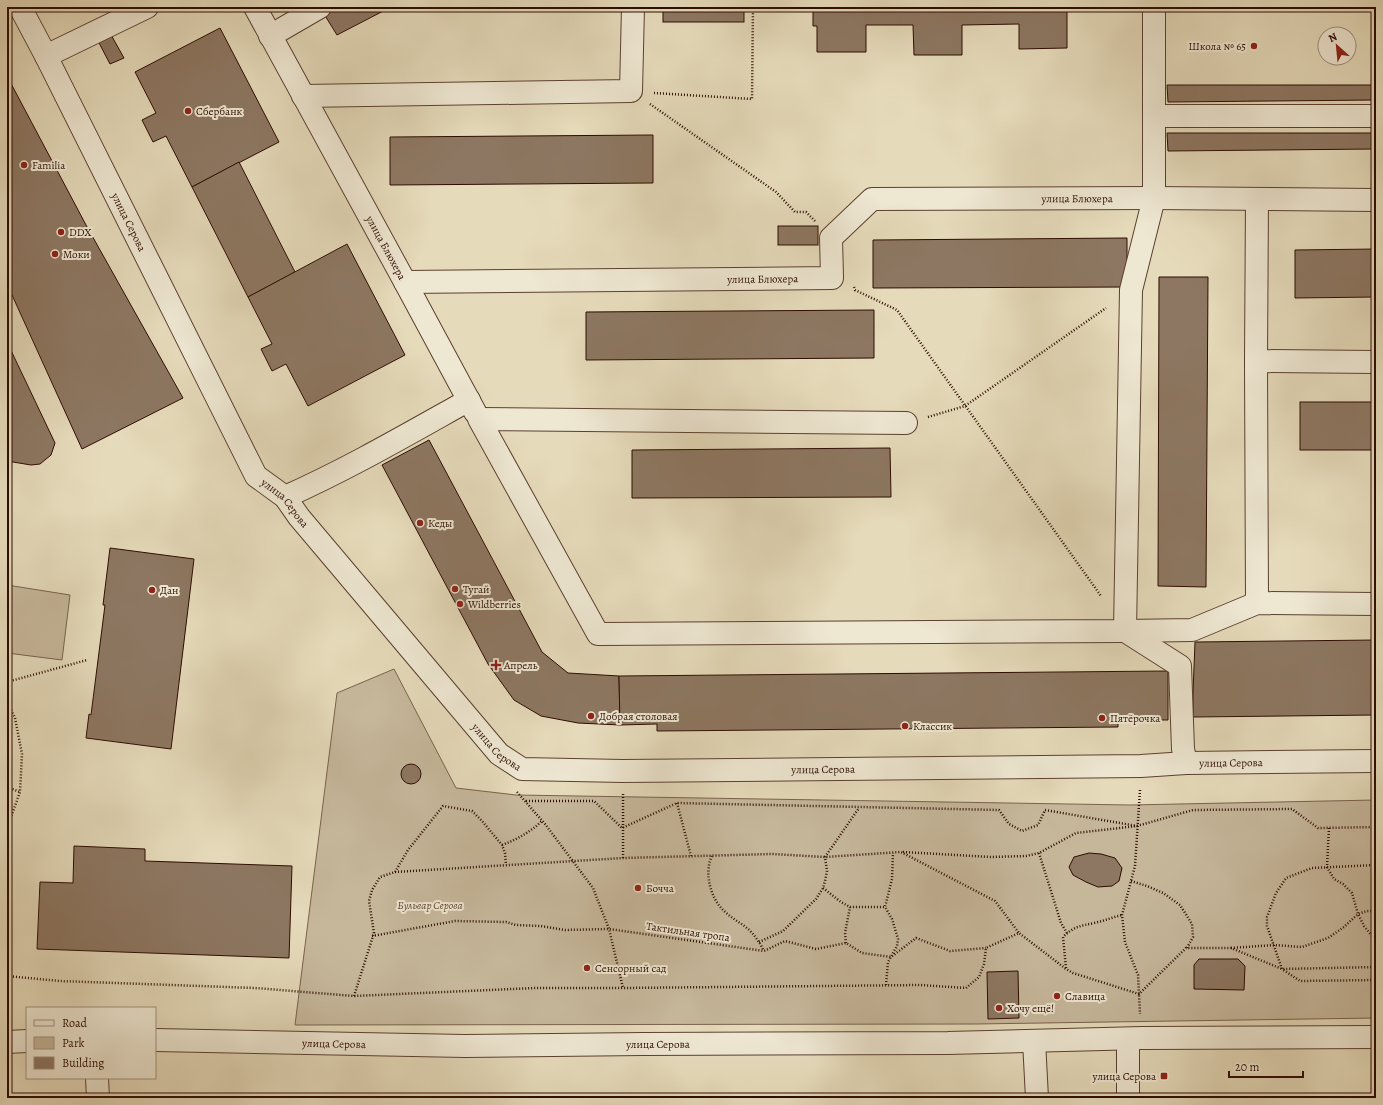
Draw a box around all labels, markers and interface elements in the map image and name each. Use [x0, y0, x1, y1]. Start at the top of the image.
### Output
north arrow [1317, 26, 1357, 66]
text: N [1326, 29, 1340, 46]
place label: Школа № 65 [1188, 39, 1246, 54]
marker: Школа № 65 [1249, 41, 1259, 51]
place label: Сбербанк [196, 104, 243, 119]
marker: Сбербанк [183, 106, 193, 116]
place label: Familia [32, 158, 66, 173]
marker: Familia [19, 160, 29, 170]
street label: улица Серова [108, 189, 150, 255]
street label: улица Блюхера [1040, 191, 1114, 206]
street label: улица Блюхера [362, 212, 410, 283]
place label: DDX [69, 225, 92, 240]
marker: DDX [56, 227, 66, 237]
place label: Моки [63, 247, 90, 262]
marker: Моки [50, 249, 60, 259]
street label: улица Блюхера [726, 271, 799, 286]
street label: улица Серова [257, 474, 313, 531]
place label: Кеды [428, 516, 452, 531]
marker: Кеды [415, 518, 425, 528]
place label: Тугай [463, 582, 490, 597]
place label: Дан [160, 583, 179, 598]
marker: Тугай [450, 584, 460, 594]
marker: Дан [147, 585, 157, 595]
place label: Wildberries [467, 597, 521, 612]
marker: Wildberries [455, 599, 465, 609]
place label: Апрель [503, 658, 538, 673]
marker: Апрель [491, 660, 501, 670]
place label: Добрая столовая [599, 709, 678, 724]
marker: Добрая столовая [586, 711, 596, 721]
place label: Пятёрочка [1110, 711, 1161, 726]
marker: Пятёрочка [1097, 713, 1107, 723]
street label: улица Серова [468, 719, 525, 775]
place label: Классик [913, 719, 952, 734]
marker: Классик [900, 721, 910, 731]
street label: улица Серова [1198, 755, 1264, 770]
street label: улица Серова [790, 761, 856, 777]
place label: Бочча [646, 881, 675, 896]
marker: Бочча [633, 883, 643, 893]
park label: Бульвар Серова [397, 898, 463, 913]
street label: Тактильная тропа [645, 919, 732, 945]
place label: Сенсорный сад [595, 961, 667, 976]
marker: Сенсорный сад [582, 963, 592, 973]
place label: Славица [1065, 989, 1106, 1004]
marker: Славица [1052, 991, 1062, 1001]
place label: Хочу ещё! [1007, 1001, 1054, 1016]
marker: Хочу ещё! [994, 1003, 1004, 1013]
legend [26, 1007, 156, 1079]
text: Road [62, 1015, 88, 1031]
text: Park [62, 1035, 85, 1051]
street label: улица Серова [301, 1035, 367, 1052]
street label: улица Серова [625, 1036, 691, 1052]
scale bar [1229, 1053, 1303, 1079]
text: Building [62, 1055, 104, 1071]
text: 20 m [1235, 1059, 1259, 1075]
place label: улица Серова [1091, 1069, 1157, 1084]
marker: улица Серова [1159, 1071, 1169, 1081]

